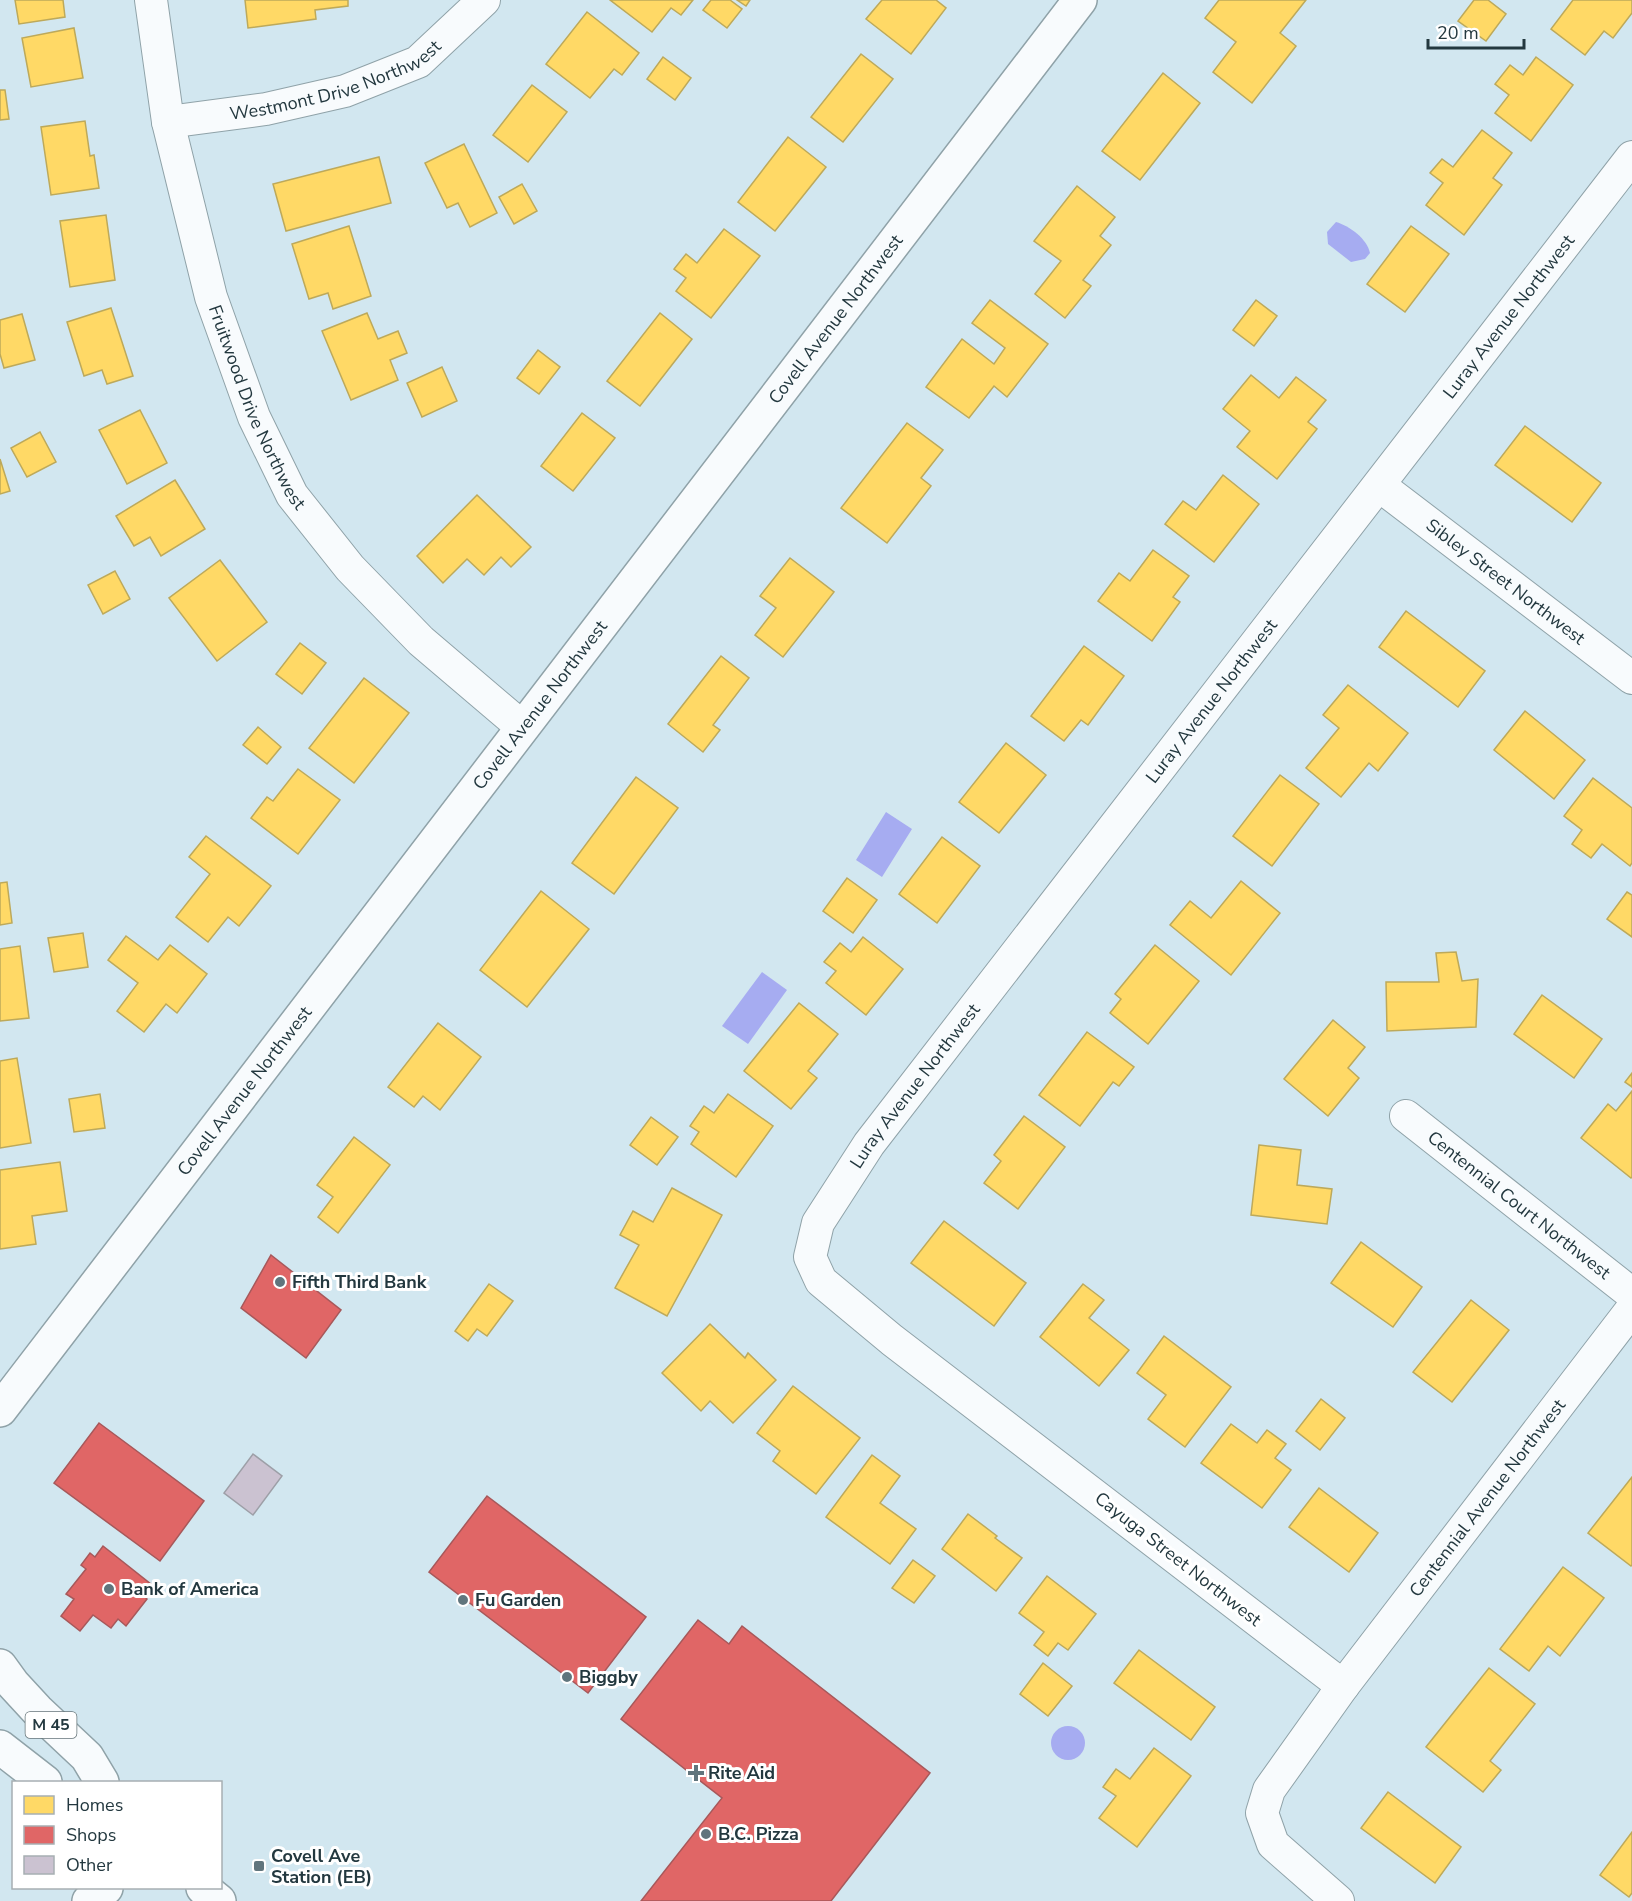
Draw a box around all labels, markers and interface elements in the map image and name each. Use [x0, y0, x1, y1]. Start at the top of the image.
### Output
scale bar [1428, 12, 1524, 50]
text: 20 m [1437, 21, 1479, 45]
street label: Westmont Drive Northwest [228, 34, 447, 126]
street label: Covell Avenue Northwest [763, 229, 909, 409]
street label: Luray Avenue Northwest [1438, 229, 1580, 404]
street label: Fruitwood Drive Northwest [203, 302, 312, 515]
street label: Sibley Street Northwest [1421, 513, 1591, 651]
street label: Luray Avenue Northwest [1140, 613, 1283, 788]
street label: Covell Avenue Northwest [467, 615, 613, 795]
street label: Luray Avenue Northwest [844, 998, 986, 1173]
street label: Covell Avenue Northwest [172, 1001, 317, 1181]
street label: Centennial Court Northwest [1423, 1125, 1616, 1285]
place label: Fifth Third Bank [292, 1270, 427, 1294]
marker: Fifth Third Bank [273, 1275, 287, 1289]
street label: Centennial Avenue Northwest [1404, 1393, 1571, 1602]
street label: Cayuga Street Northwest [1090, 1486, 1267, 1632]
place label: Bank of America [121, 1577, 259, 1601]
marker: Bank of America [102, 1582, 116, 1596]
place label: Fu Garden [475, 1588, 561, 1612]
marker: Fu Garden [456, 1593, 470, 1607]
place label: Biggby [579, 1665, 638, 1689]
marker: Biggby [560, 1670, 574, 1684]
road number: M 45 [26, 1712, 76, 1738]
place label: Rite Aid [708, 1761, 775, 1785]
marker: Rite Aid [689, 1766, 703, 1780]
legend [12, 1781, 222, 1889]
text: Homes [66, 1793, 123, 1817]
place label: B.C. Pizza [718, 1822, 799, 1846]
text: Shops [66, 1823, 116, 1847]
marker: B.C. Pizza [699, 1827, 713, 1841]
place label: Covell Ave Station (EB) [271, 1844, 372, 1889]
text: Other [66, 1853, 113, 1877]
marker: Covell Ave Station (EB) [252, 1859, 266, 1873]

